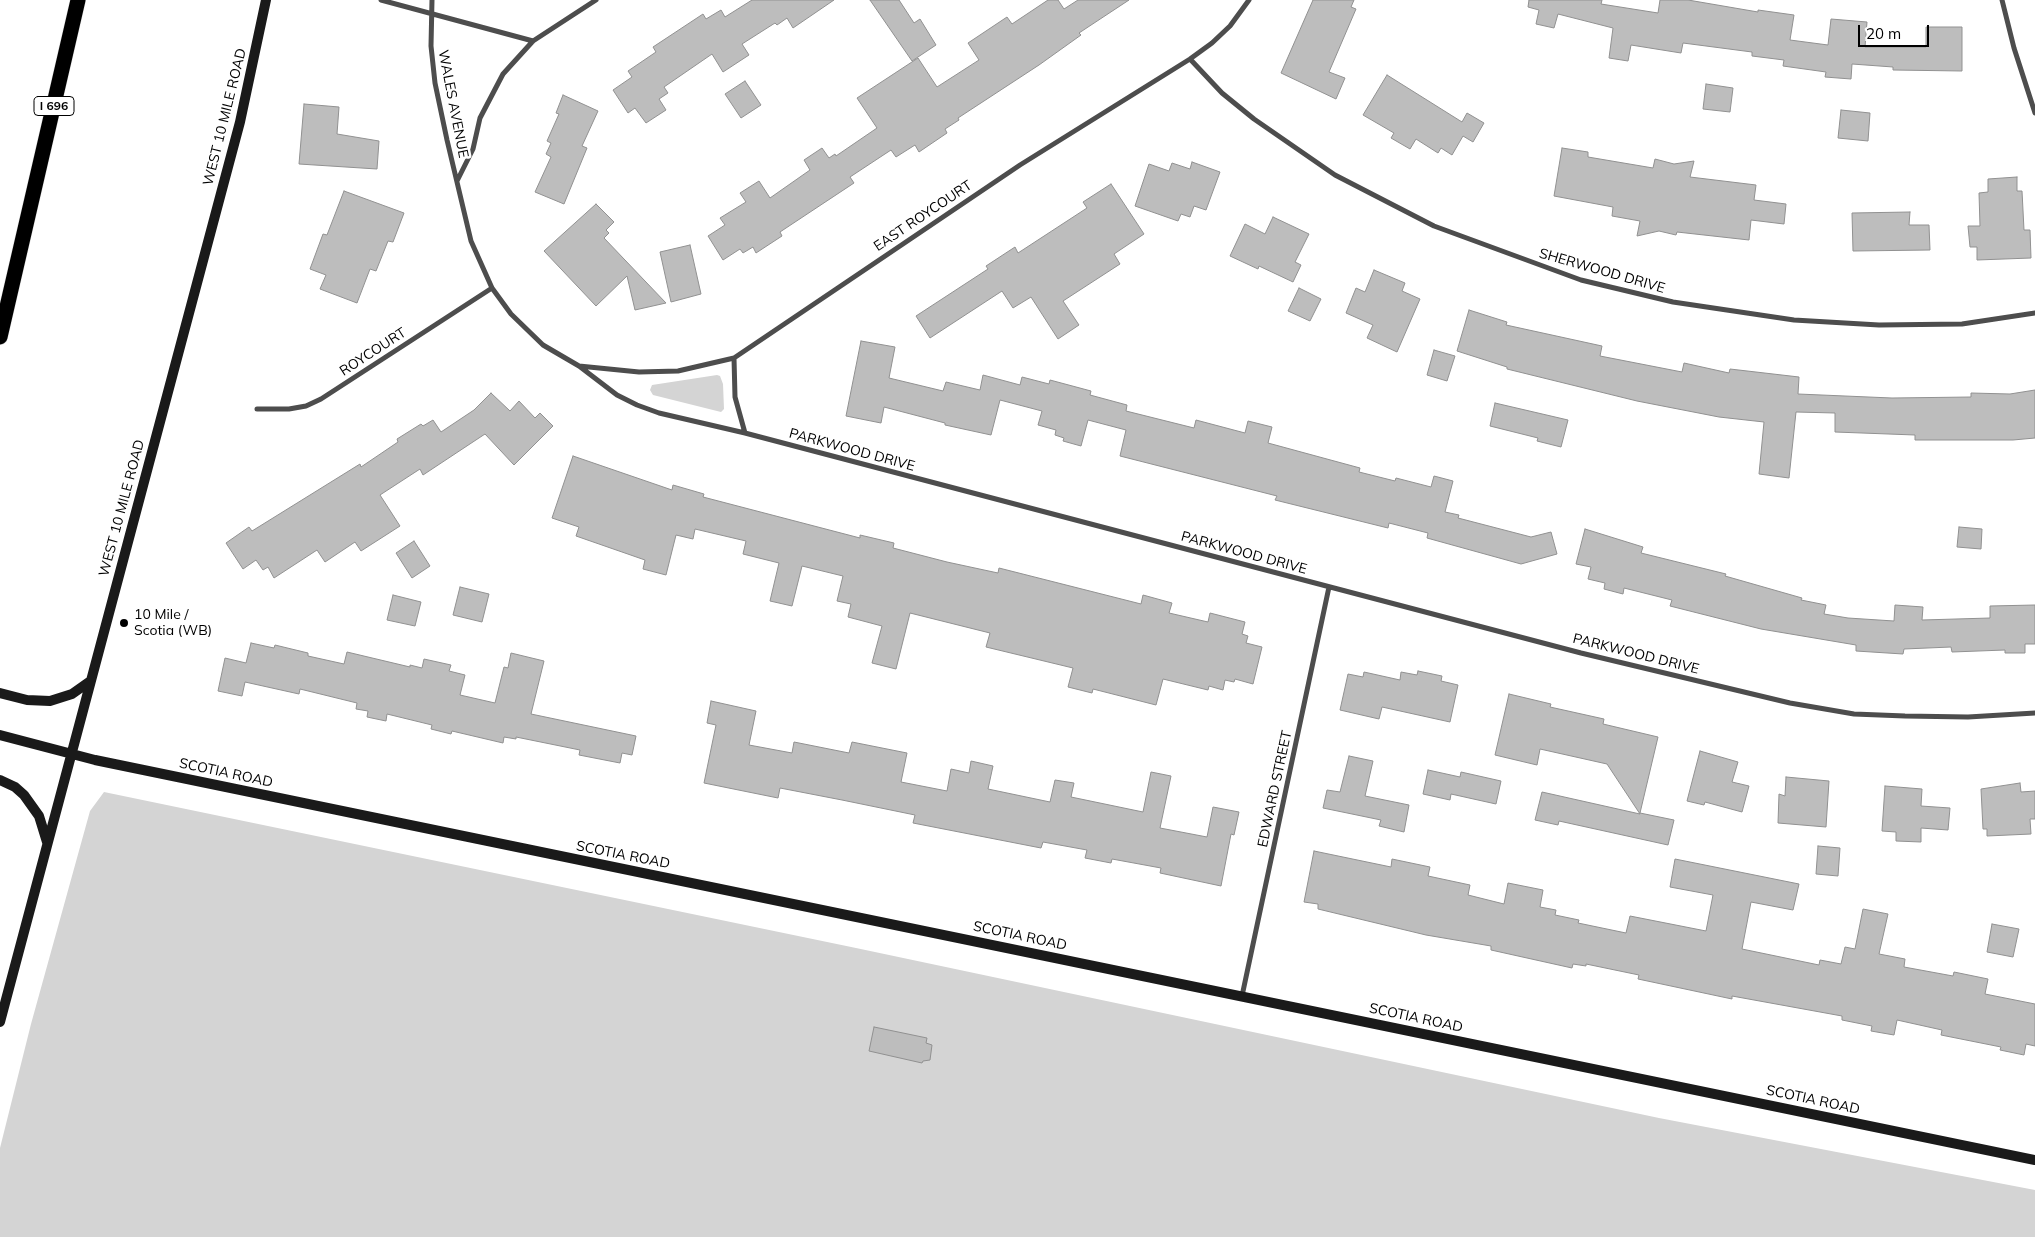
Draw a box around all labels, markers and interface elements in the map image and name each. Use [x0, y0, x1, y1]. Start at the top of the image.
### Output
scale bar [1860, 15, 1931, 47]
text: 20 m [1866, 24, 1901, 43]
street label: WEST 10 MILE ROAD [200, 47, 250, 187]
street label: WALES AVENUE [434, 49, 472, 159]
road number: I 696 [34, 96, 74, 115]
street label: EAST ROYCOURT [871, 177, 975, 255]
street label: SHERWOOD DRIVE [1537, 245, 1667, 297]
street label: ROYCOURT [337, 324, 409, 380]
street label: PARKWOOD DRIVE [787, 425, 917, 475]
street label: WEST 10 MILE ROAD [96, 438, 148, 578]
street label: PARKWOOD DRIVE [1179, 528, 1309, 578]
place label: 10 Mile / Scotia (WB) [134, 607, 212, 640]
marker: 10 Mile / Scotia (WB) [118, 617, 130, 629]
street label: PARKWOOD DRIVE [1571, 630, 1701, 678]
street label: EDWARD STREET [1254, 729, 1296, 849]
street label: SCOTIA ROAD [178, 755, 274, 791]
street label: SCOTIA ROAD [575, 838, 671, 872]
street label: SCOTIA ROAD [972, 918, 1068, 954]
street label: SCOTIA ROAD [1368, 1000, 1464, 1036]
street label: SCOTIA ROAD [1765, 1082, 1861, 1118]

